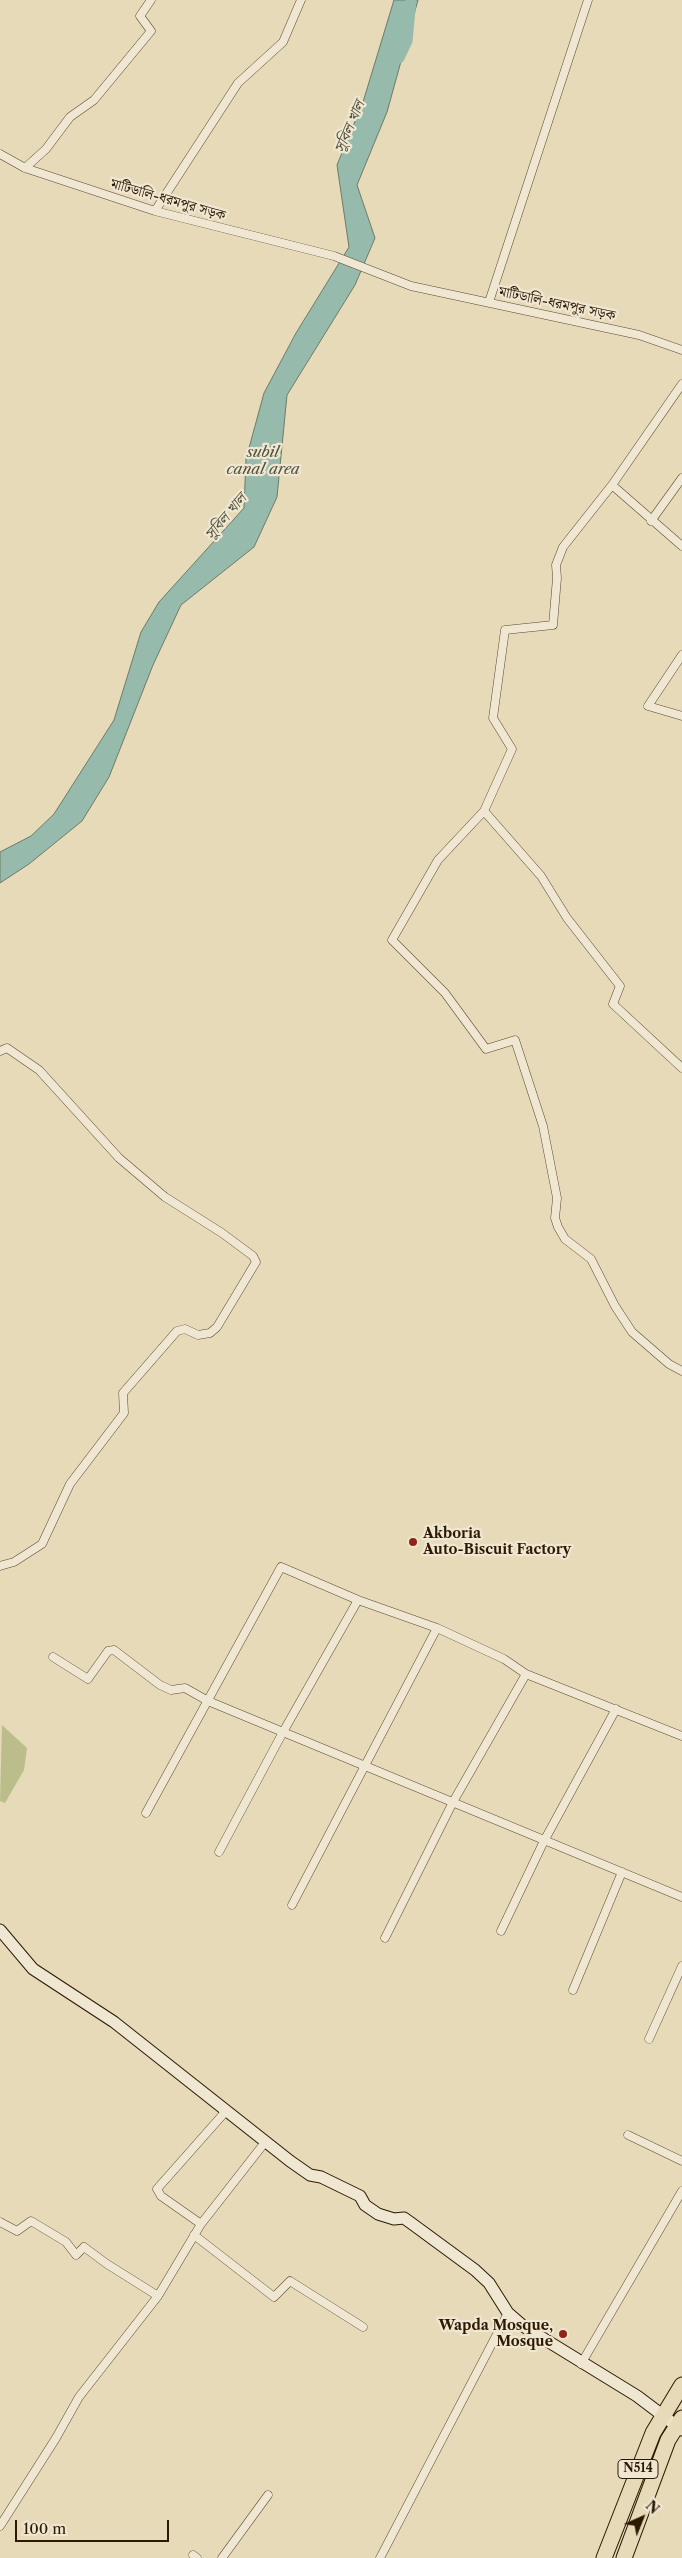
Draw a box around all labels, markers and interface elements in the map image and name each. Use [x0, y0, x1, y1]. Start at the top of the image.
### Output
water label: সুবিল খাল [331, 98, 369, 156]
street label: মাটিডালি-ধরমপুর সড়ক [108, 176, 228, 224]
street label: মাটিডালি-ধরমপুর সড়ক [497, 283, 617, 325]
water label: subil canal area [226, 444, 300, 479]
water label: সুবিল খাল [201, 490, 251, 544]
place label: Akboria Auto-Biscuit Factory [423, 1526, 571, 1558]
marker: Akboria Auto-Biscuit Factory [407, 1536, 419, 1548]
place label: Wapda Mosque, Mosque [438, 2318, 553, 2350]
marker: Wapda Mosque, Mosque [557, 2328, 569, 2340]
road number: N514 [618, 2460, 658, 2478]
north arrow [617, 2493, 667, 2543]
text: N [642, 2497, 663, 2518]
scale bar [18, 2510, 171, 2542]
text: 100 m [23, 2519, 66, 2538]

